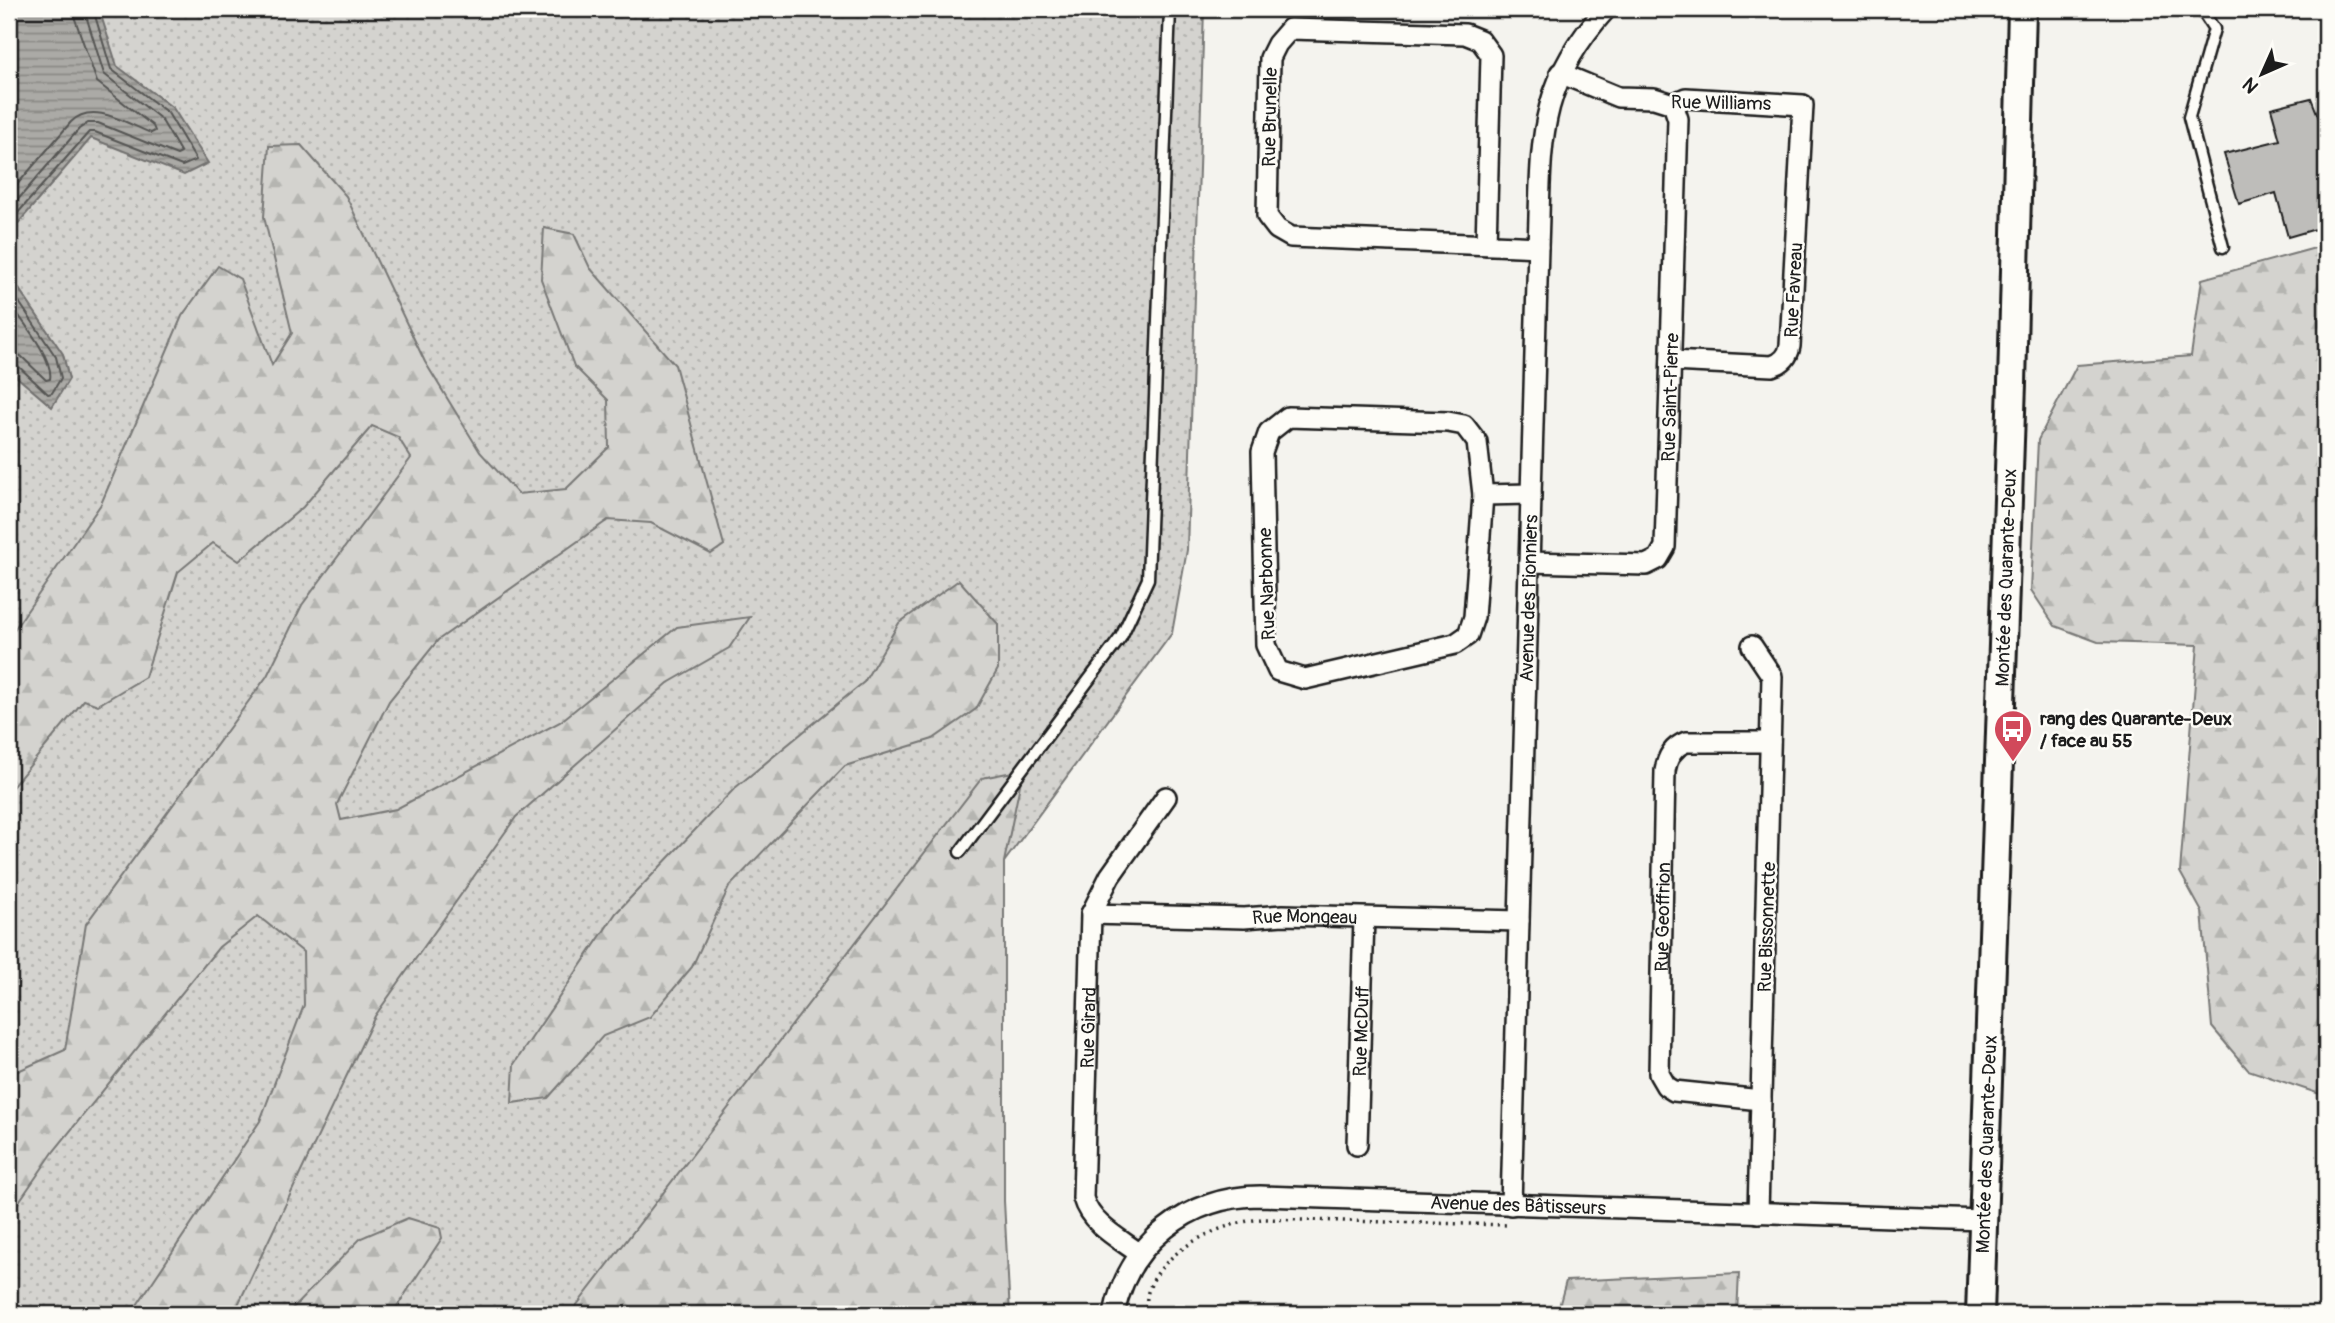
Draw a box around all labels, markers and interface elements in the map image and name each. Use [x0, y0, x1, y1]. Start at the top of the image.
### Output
north arrow [2226, 38, 2296, 108]
street label: Rue Brunelle [1257, 66, 1283, 167]
text: N [2238, 72, 2264, 98]
street label: Rue Williams [1671, 90, 1772, 116]
street label: Rue Favreau [1780, 242, 1808, 338]
street label: Rue Saint-Pierre [1657, 332, 1685, 462]
street label: Montée des Quarante-Deux [1991, 468, 2022, 687]
street label: Avenue des Pionniers [1515, 514, 1543, 682]
street label: Rue Narbonne [1253, 527, 1281, 641]
place label: rang des Quarante-Deux / face au 55 [2040, 707, 2232, 753]
bus stop icon: rang des Quarante-Deux / face au 55 [1992, 708, 2034, 763]
street label: Rue Bissonnette [1753, 861, 1781, 993]
street label: Rue Geoffrion [1650, 862, 1676, 972]
street label: Rue Mongeau [1251, 904, 1358, 930]
street label: Rue McDuff [1348, 985, 1375, 1077]
street label: Rue Girard [1076, 987, 1102, 1069]
street label: Montée des Quarante-Deux [1971, 1035, 2003, 1254]
street label: Avenue des Bâtisseurs [1430, 1191, 1607, 1220]

